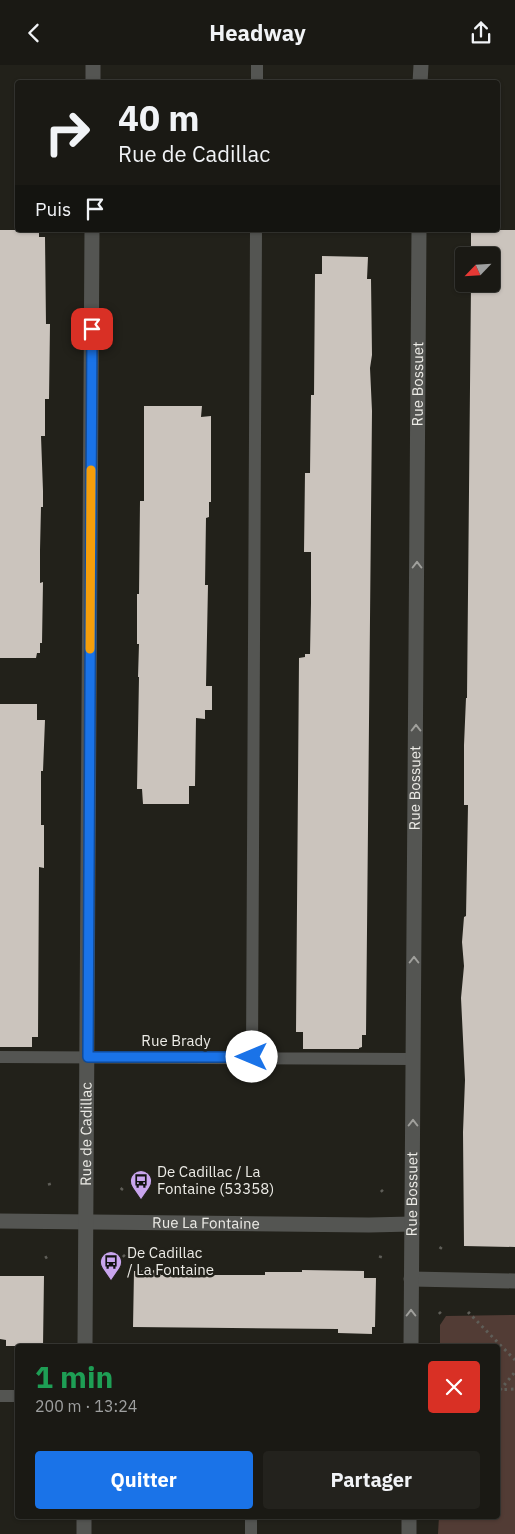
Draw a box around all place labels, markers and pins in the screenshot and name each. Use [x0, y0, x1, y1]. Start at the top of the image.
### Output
pin [71, 308, 113, 350]
place label: De Cadillac / La Fontaine (53358) [157, 1162, 274, 1198]
bus stop icon: De Cadillac / La Fontaine (53358) [129, 1169, 153, 1200]
place label: De Cadillac / La Fontaine [127, 1243, 214, 1279]
bus stop icon: De Cadillac / La Fontaine [99, 1250, 123, 1281]

